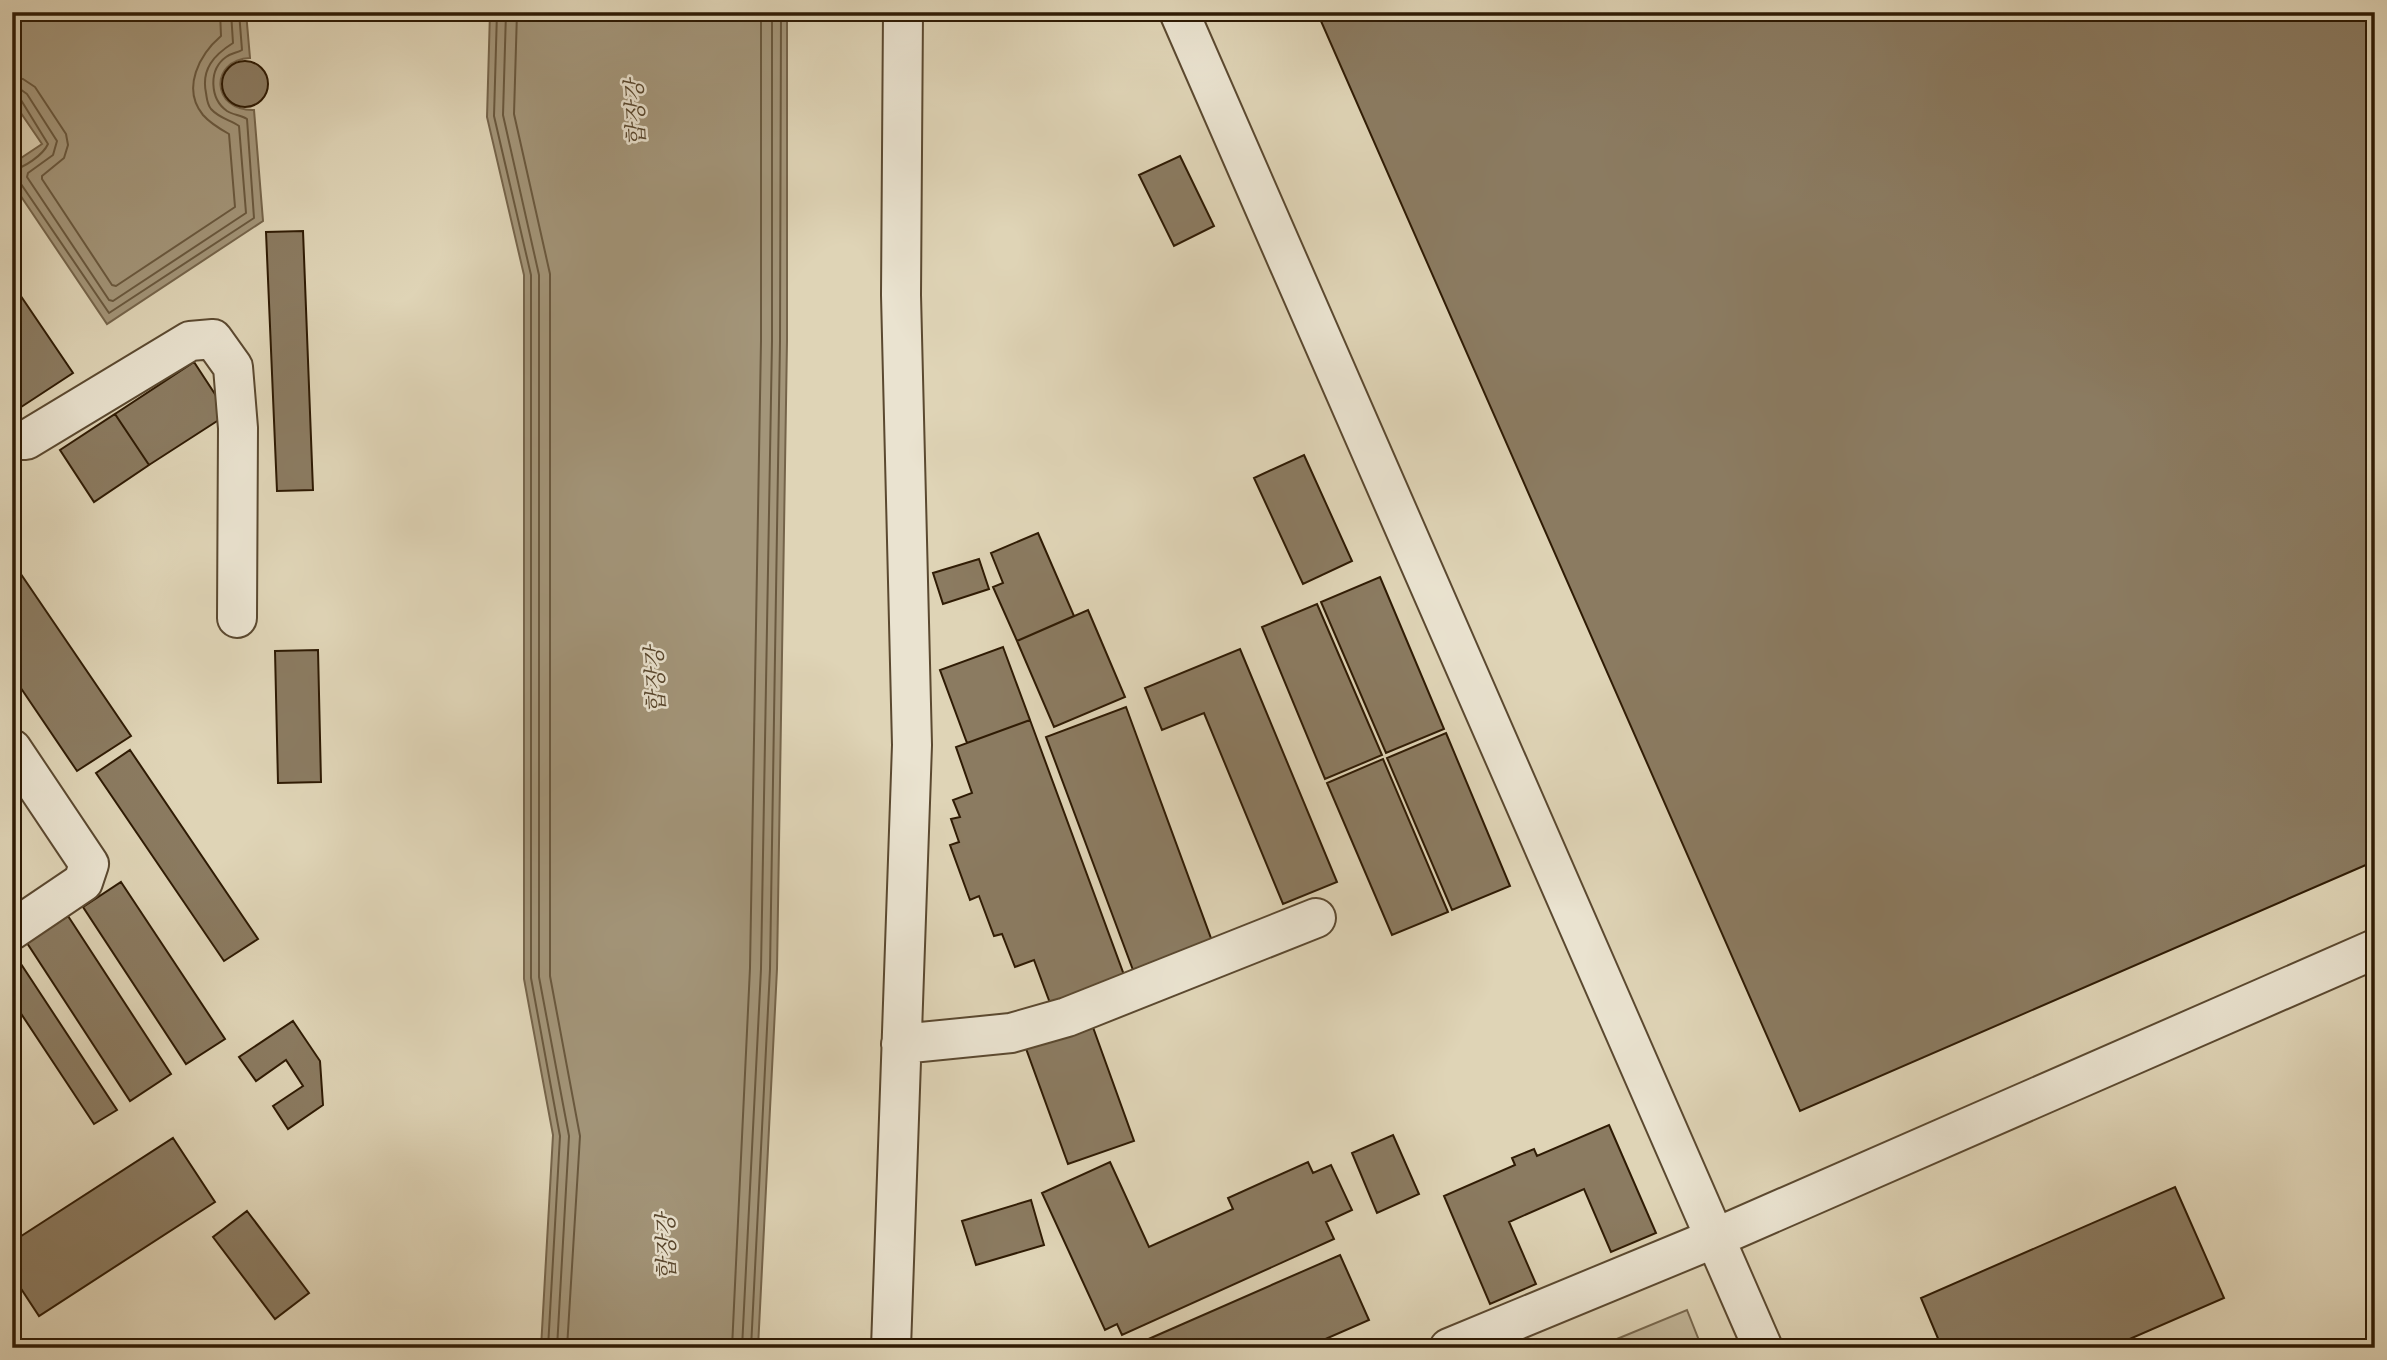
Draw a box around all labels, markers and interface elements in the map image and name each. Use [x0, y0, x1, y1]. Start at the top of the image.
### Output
water label: 합장강 [621, 75, 650, 147]
water label: 합장강 [641, 642, 670, 714]
water label: 합장강 [652, 1210, 681, 1281]

